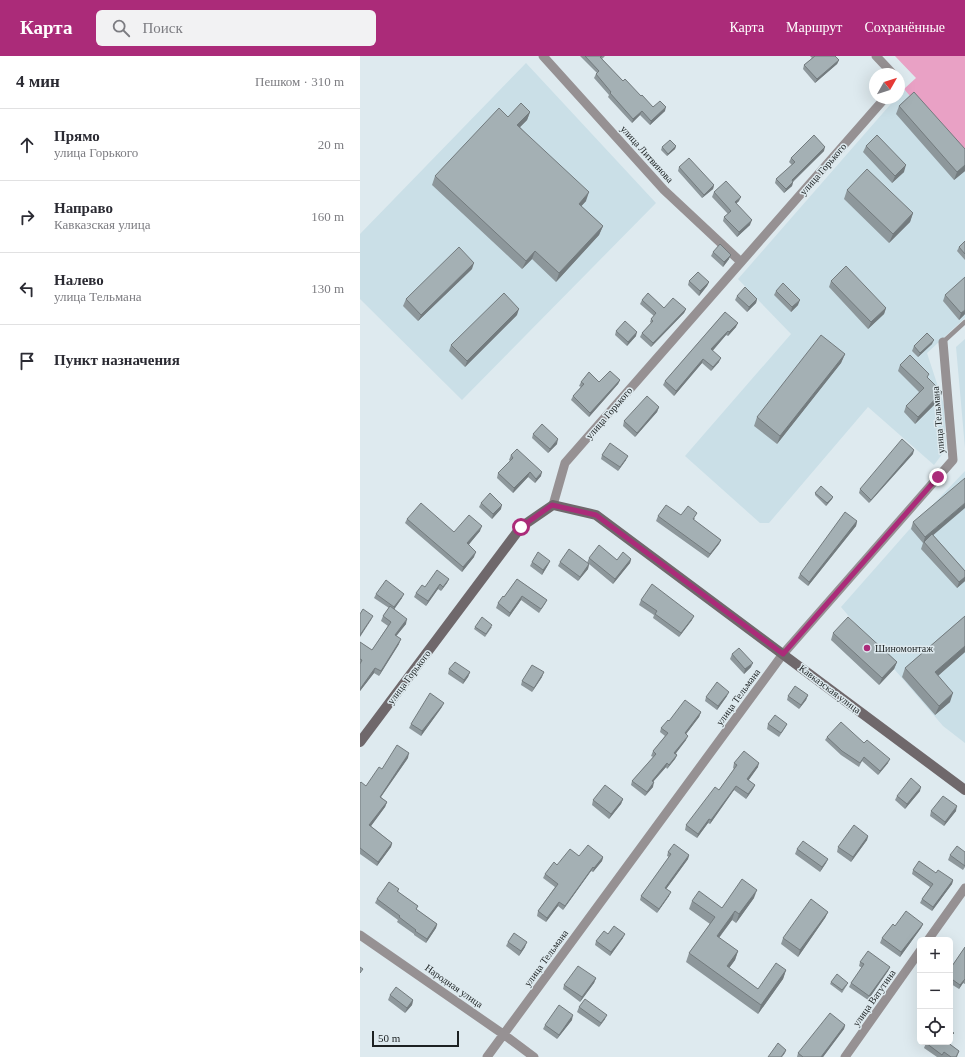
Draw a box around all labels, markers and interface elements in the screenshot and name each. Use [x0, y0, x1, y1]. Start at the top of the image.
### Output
search box [96, 10, 376, 46]
text: Карта [20, 17, 72, 38]
icon: search [110, 17, 132, 39]
text: Поиск [142, 20, 183, 36]
text: Карта [729, 20, 764, 35]
text: Маршрут [786, 20, 842, 35]
text: Сохранённые [864, 20, 945, 35]
north arrow [869, 68, 905, 104]
text: 4 мин [16, 72, 60, 91]
text: Пешком · 310 m [255, 74, 344, 89]
street label: улица Литвинова [618, 123, 676, 185]
text: Прямо [54, 128, 100, 144]
icon: ahead [16, 134, 38, 156]
text: 20 m [318, 137, 344, 152]
street label: улица Горького [798, 141, 848, 197]
text: улица Горького [54, 145, 138, 160]
text: Направо [54, 200, 113, 216]
icon: right [16, 206, 38, 228]
text: 160 m [311, 209, 344, 224]
text: Кавказская улица [54, 217, 150, 232]
text: Налево [54, 272, 104, 288]
icon: left [16, 278, 38, 300]
text: 130 m [311, 281, 344, 296]
text: улица Тельмана [54, 289, 142, 304]
icon: arrive [16, 350, 38, 372]
text: Пункт назначения [54, 352, 180, 368]
street label: улица Горького [584, 385, 634, 441]
street label: улица Тельмана [930, 385, 946, 454]
route end [929, 468, 947, 486]
route start [512, 518, 530, 536]
marker: Шиномонтаж [862, 643, 872, 653]
place label: Шиномонтаж [875, 643, 933, 654]
street label: улица Горького [385, 648, 433, 706]
street label: Кавказская улица [797, 662, 863, 716]
street label: улица Тельмана [714, 666, 763, 727]
street label: улица Тельмана [522, 927, 571, 988]
map controls [917, 937, 953, 1045]
button: + [917, 937, 953, 973]
street label: Народная улица [423, 962, 485, 1010]
street label: улица Ватутина [850, 967, 898, 1029]
button: − [917, 973, 953, 1009]
button: locate [917, 1009, 953, 1045]
scale bar [372, 1029, 459, 1048]
text: 50 m [378, 1032, 400, 1044]

